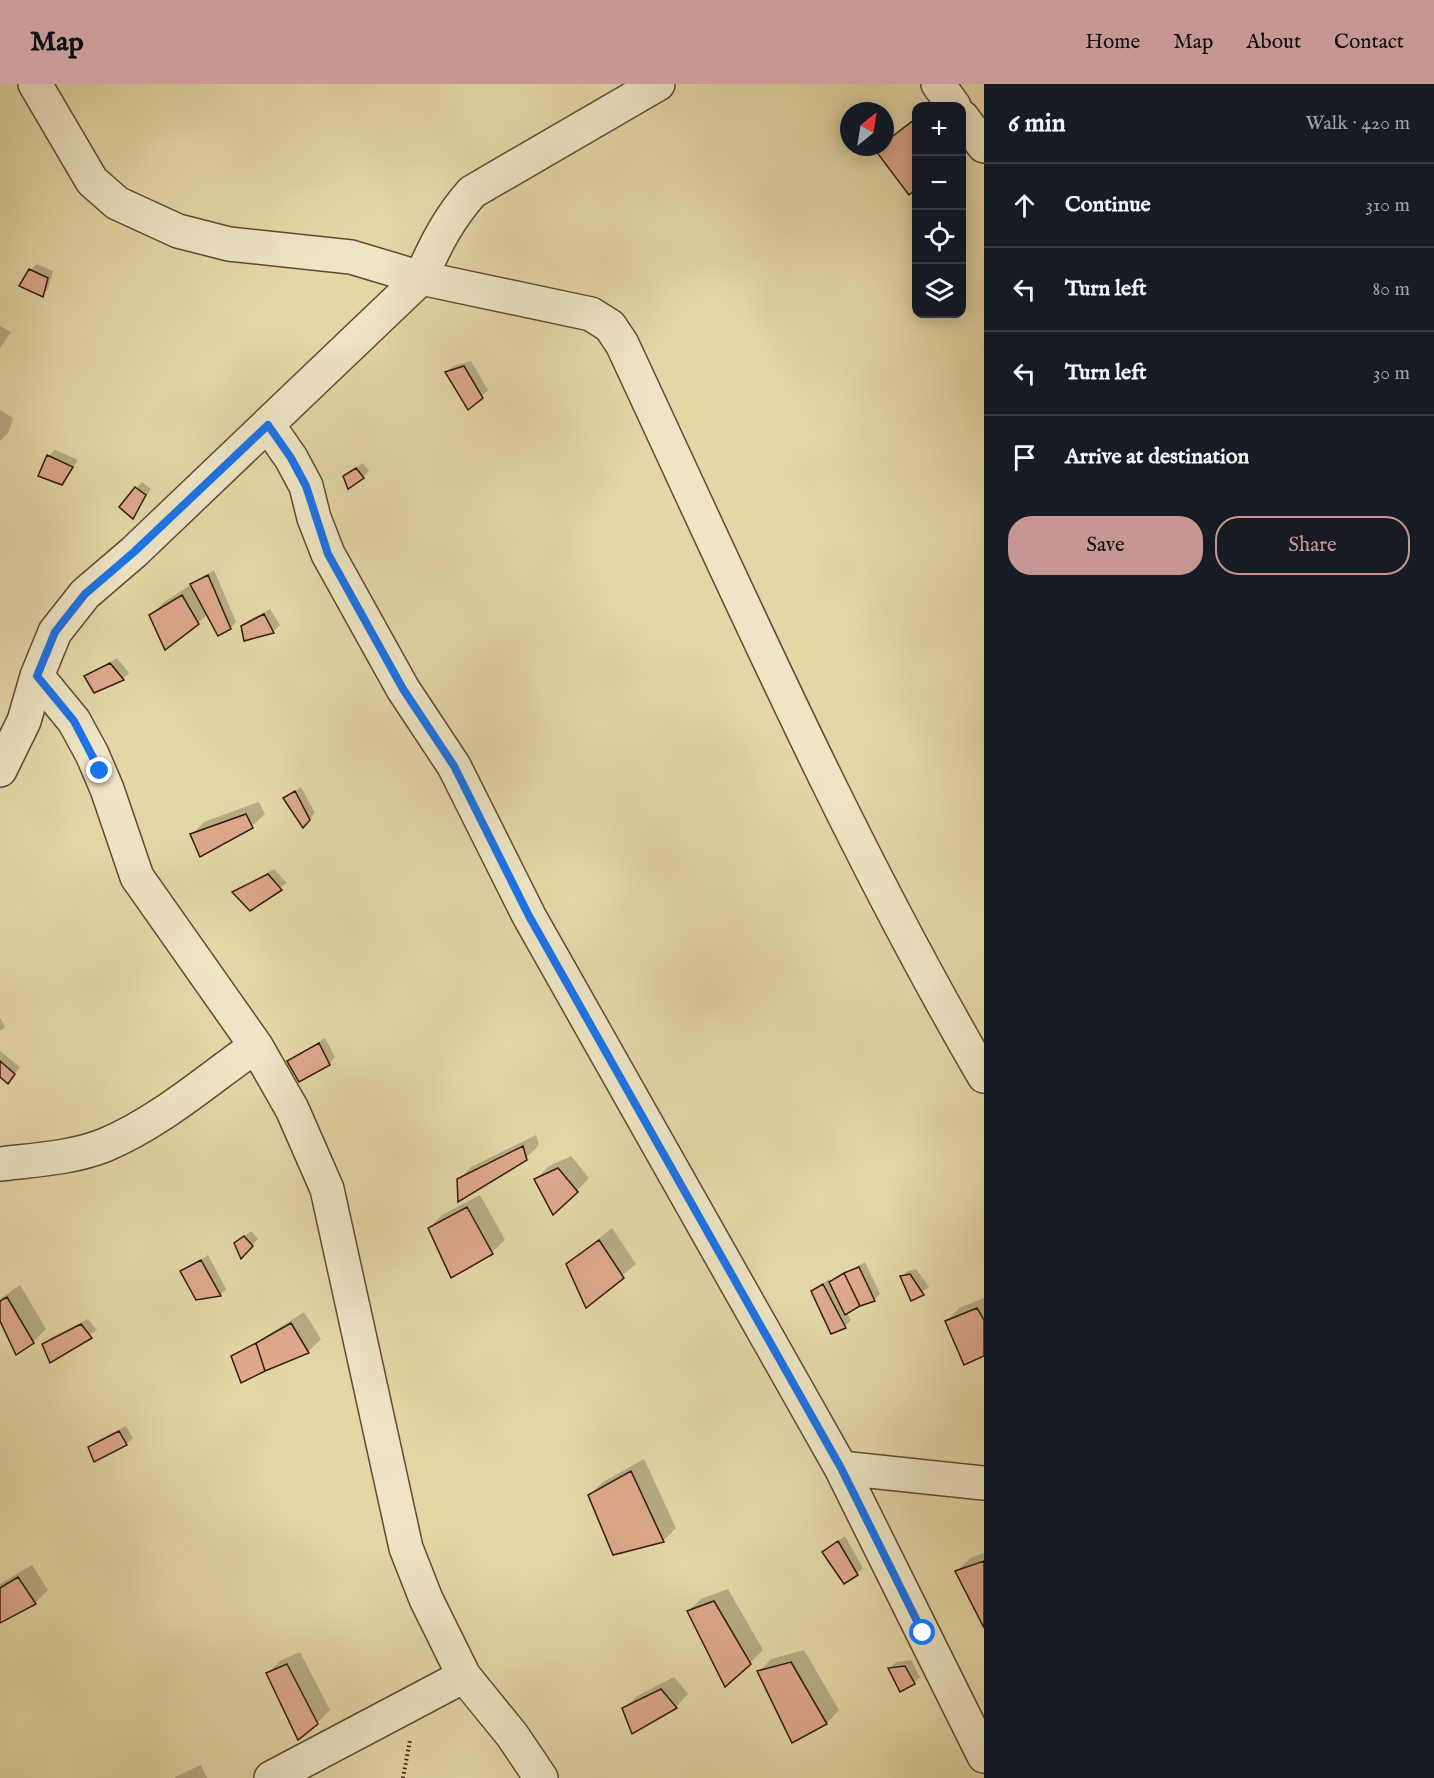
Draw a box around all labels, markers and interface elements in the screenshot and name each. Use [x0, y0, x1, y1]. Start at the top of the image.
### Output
text: Map [30, 25, 84, 60]
text: Home [1085, 29, 1140, 56]
text: Map [1173, 29, 1213, 56]
text: About [1246, 29, 1301, 56]
text: Contact [1334, 29, 1404, 56]
north arrow [840, 102, 894, 156]
map controls [912, 102, 966, 318]
button: + [912, 102, 966, 156]
text: 6 min [1008, 107, 1066, 140]
text: Walk · 420 m [1305, 111, 1410, 136]
button: − [912, 156, 966, 210]
icon: ahead [1008, 189, 1041, 222]
text: Continue [1065, 191, 1151, 219]
text: 310 m [1366, 193, 1410, 218]
button: locate [912, 210, 966, 264]
button: layers [912, 264, 966, 318]
icon: left [1008, 273, 1041, 306]
text: Turn left [1065, 275, 1147, 303]
text: 80 m [1373, 277, 1410, 302]
icon: left [1008, 357, 1041, 390]
text: Turn left [1065, 359, 1147, 387]
text: 30 m [1373, 361, 1410, 386]
icon: arrive [1008, 441, 1041, 474]
text: Arrive at destination [1065, 443, 1249, 471]
button: Save [1008, 516, 1203, 575]
button: Share [1215, 516, 1410, 575]
route end [86, 757, 112, 783]
route start [909, 1619, 935, 1645]

